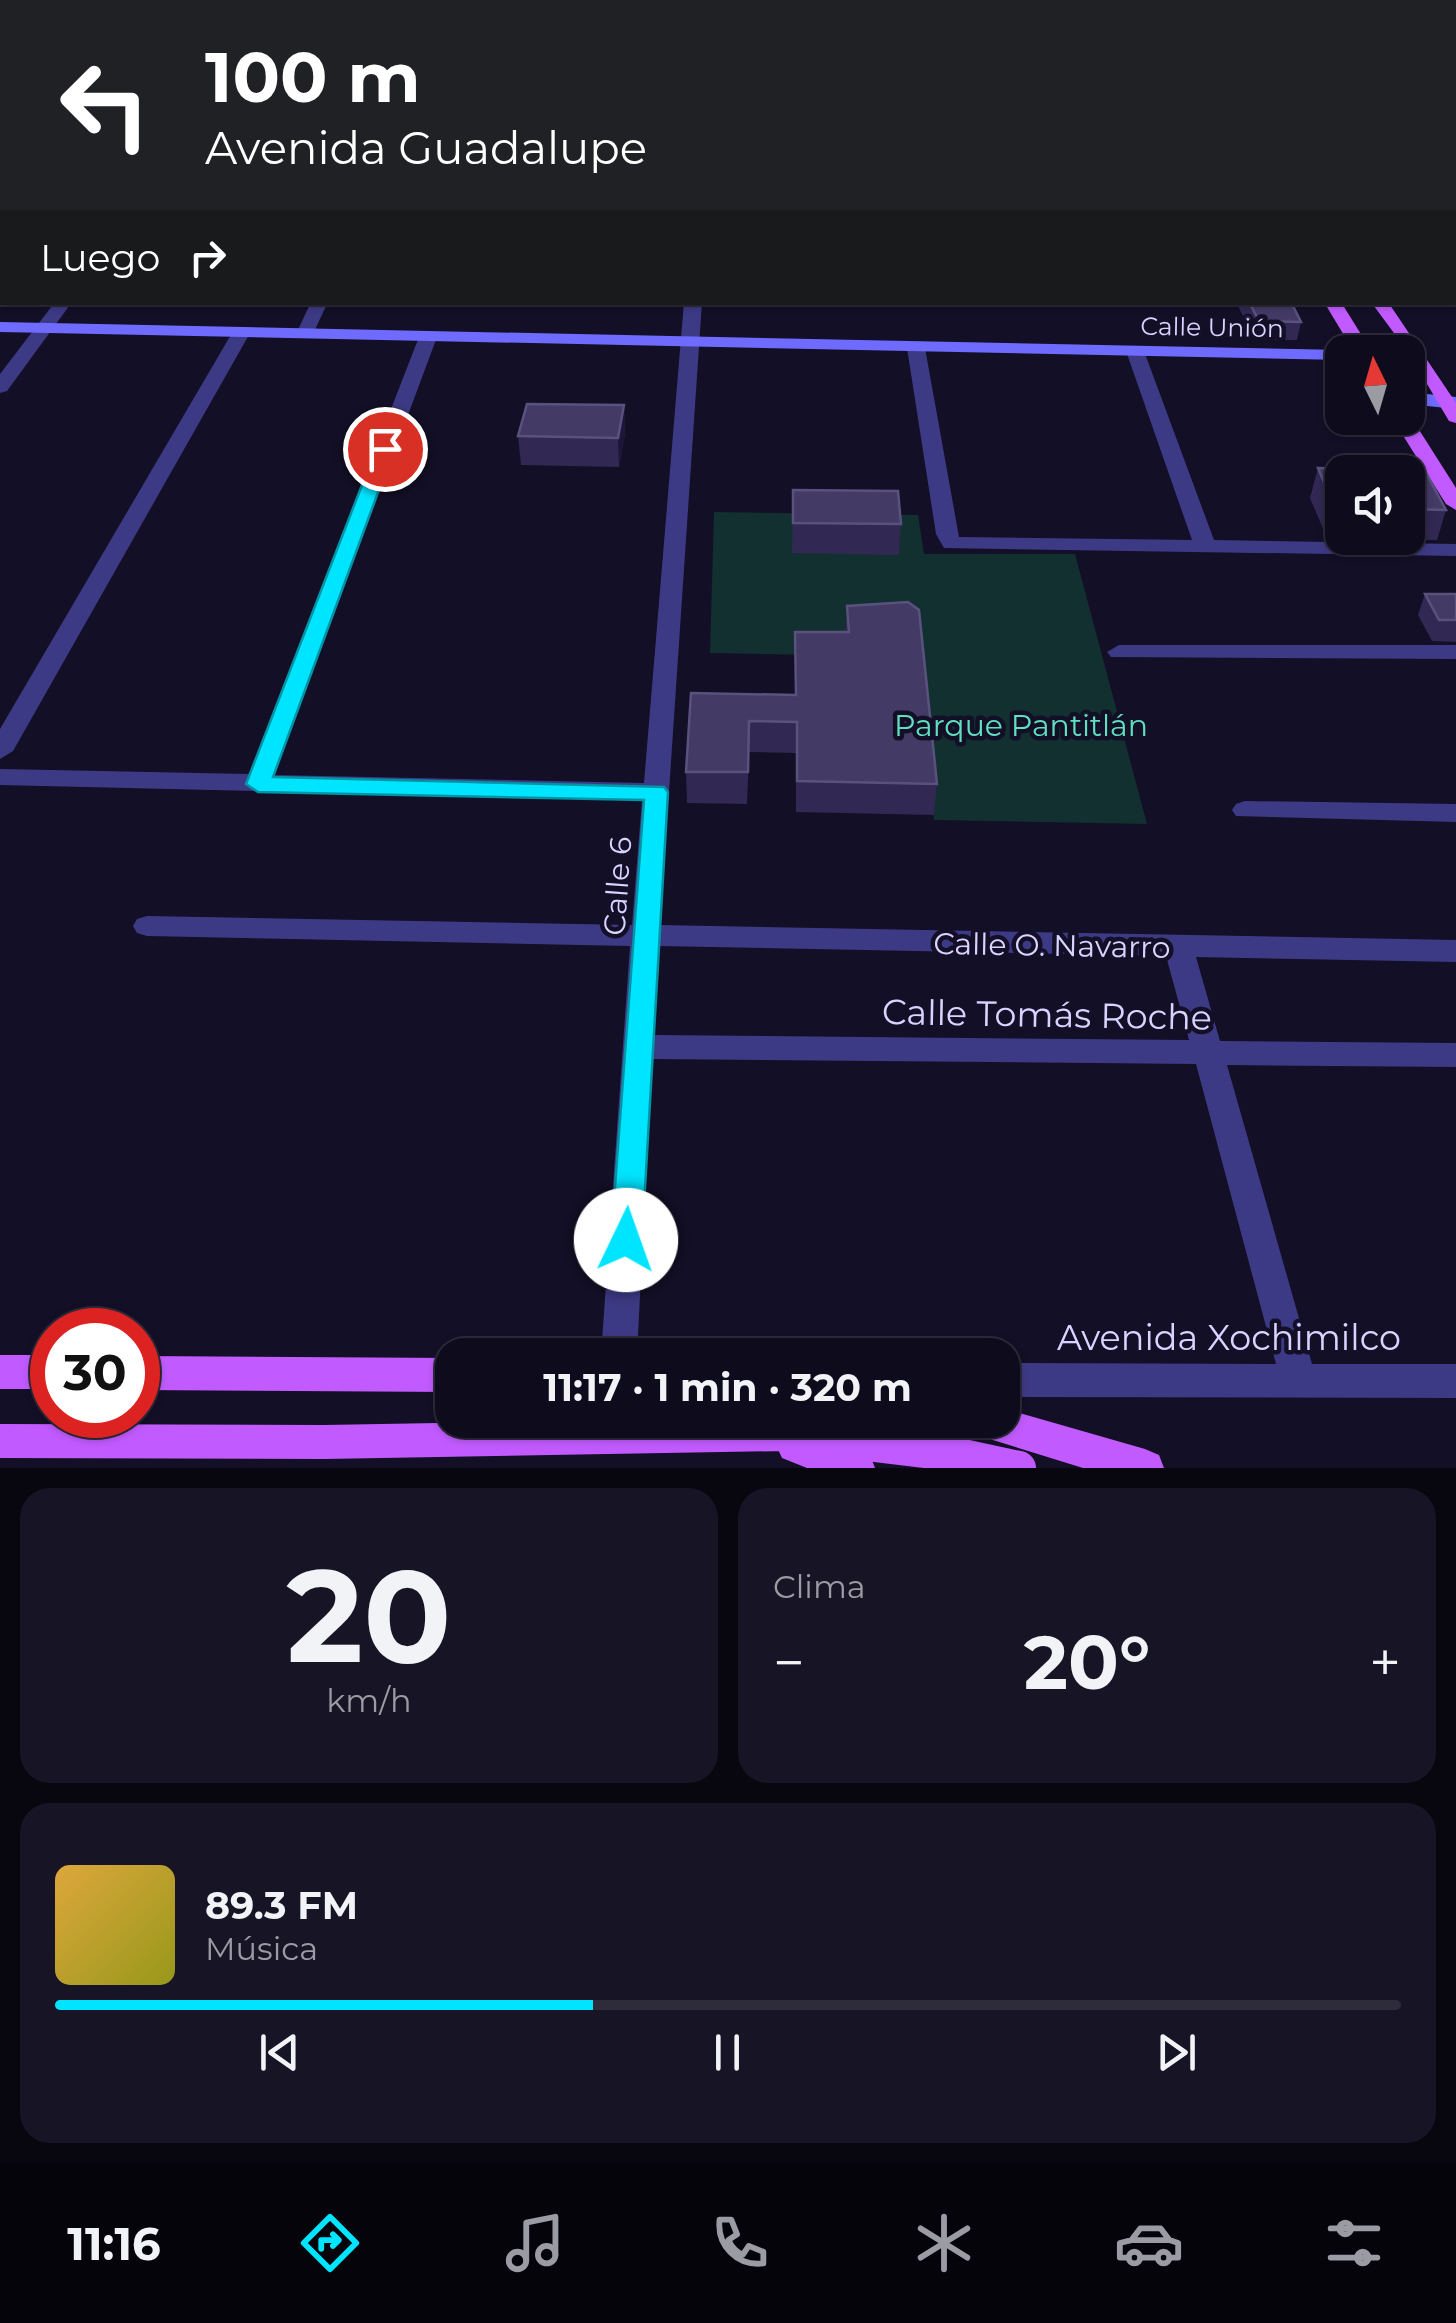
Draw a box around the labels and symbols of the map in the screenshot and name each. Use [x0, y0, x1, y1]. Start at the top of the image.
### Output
street label: Calle Unión [1140, 311, 1284, 343]
north arrow [1325, 335, 1425, 435]
pin [343, 407, 428, 492]
park label: Parque Pantitlán [894, 707, 1148, 744]
street label: Calle 6 [596, 835, 639, 937]
street label: Calle O. Navarro [933, 925, 1171, 966]
street label: Calle Tomás Roche [882, 990, 1212, 1039]
position arrow [574, 1188, 678, 1292]
speed limit sign: 30 [30, 1308, 160, 1438]
street label: Avenida Xochimilco [1057, 1316, 1401, 1359]

